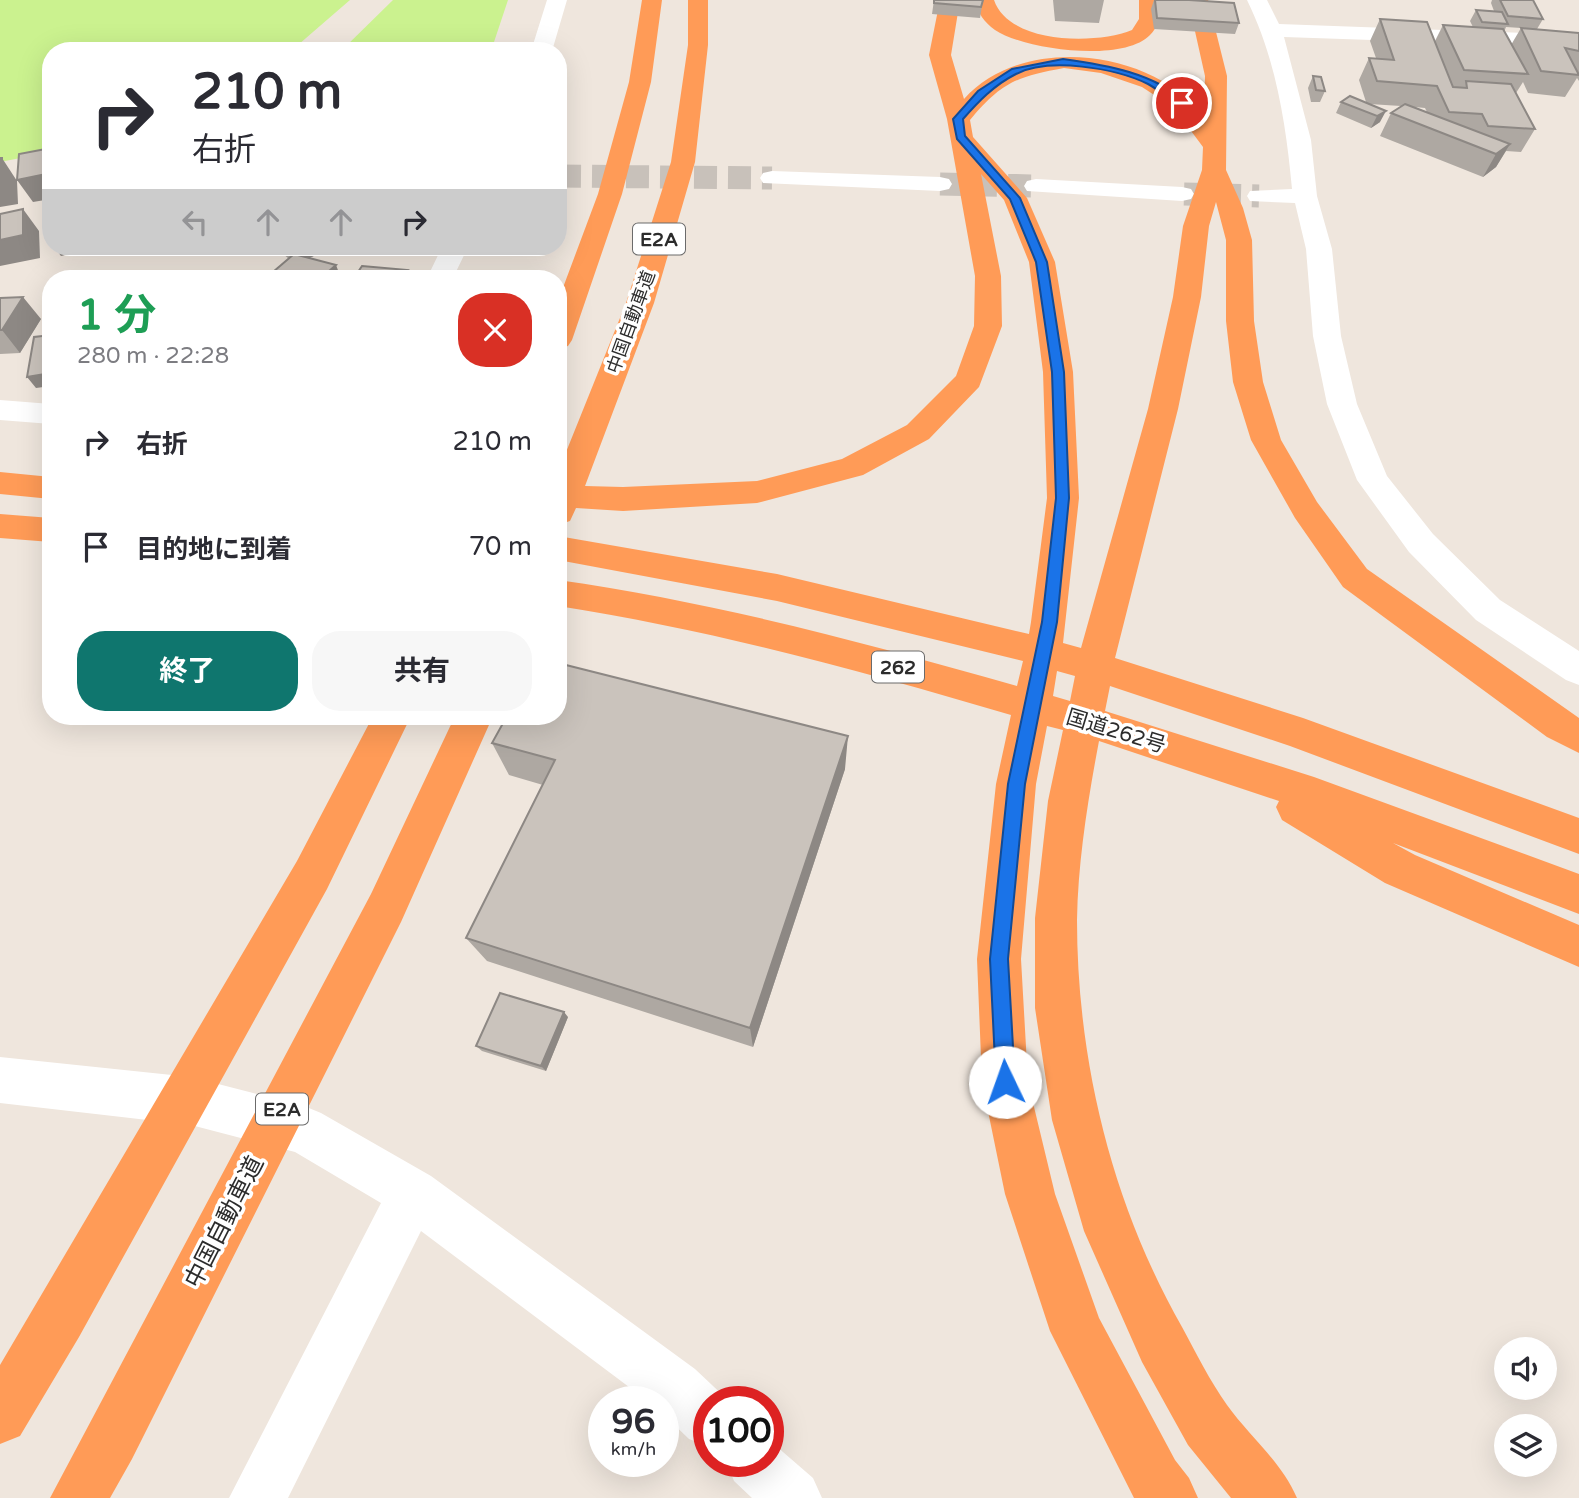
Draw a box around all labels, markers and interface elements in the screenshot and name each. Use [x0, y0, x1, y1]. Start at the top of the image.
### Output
text: 210 m [192, 63, 342, 122]
icon: right [77, 70, 168, 161]
pin [1152, 73, 1212, 133]
icon: arrive [1163, 84, 1201, 122]
text: 右折 [192, 131, 256, 169]
icon: left [176, 203, 214, 241]
icon: ahead [249, 203, 287, 241]
icon: ahead [322, 203, 360, 241]
icon: right [395, 203, 433, 241]
road number: E2A [633, 224, 685, 255]
street label: 中国自動車道 [602, 267, 660, 377]
text: 1 分 [77, 290, 156, 341]
button: close [458, 293, 532, 367]
text: 280 m · 22:28 [77, 342, 229, 370]
icon: right [77, 423, 115, 461]
text: 210 m [452, 426, 532, 457]
text: 右折 [136, 429, 188, 460]
icon: arrive [77, 528, 115, 566]
text: 70 m [469, 531, 532, 562]
text: 目的地に到着 [136, 534, 292, 565]
button: 終了 [77, 631, 298, 711]
button: 共有 [312, 631, 532, 711]
road number: 262 [872, 652, 924, 682]
street label: 国道262号 [1063, 705, 1169, 758]
position arrow [968, 1045, 1042, 1119]
road number: E2A [256, 1093, 308, 1124]
street label: 中国自動車道 [179, 1151, 270, 1293]
map controls [1494, 1337, 1557, 1477]
button: sound [1494, 1337, 1557, 1400]
speed limit sign: 100 [693, 1386, 784, 1477]
text: 96 [612, 1401, 655, 1443]
button: layers [1494, 1414, 1557, 1477]
text: km/h [611, 1438, 656, 1460]

